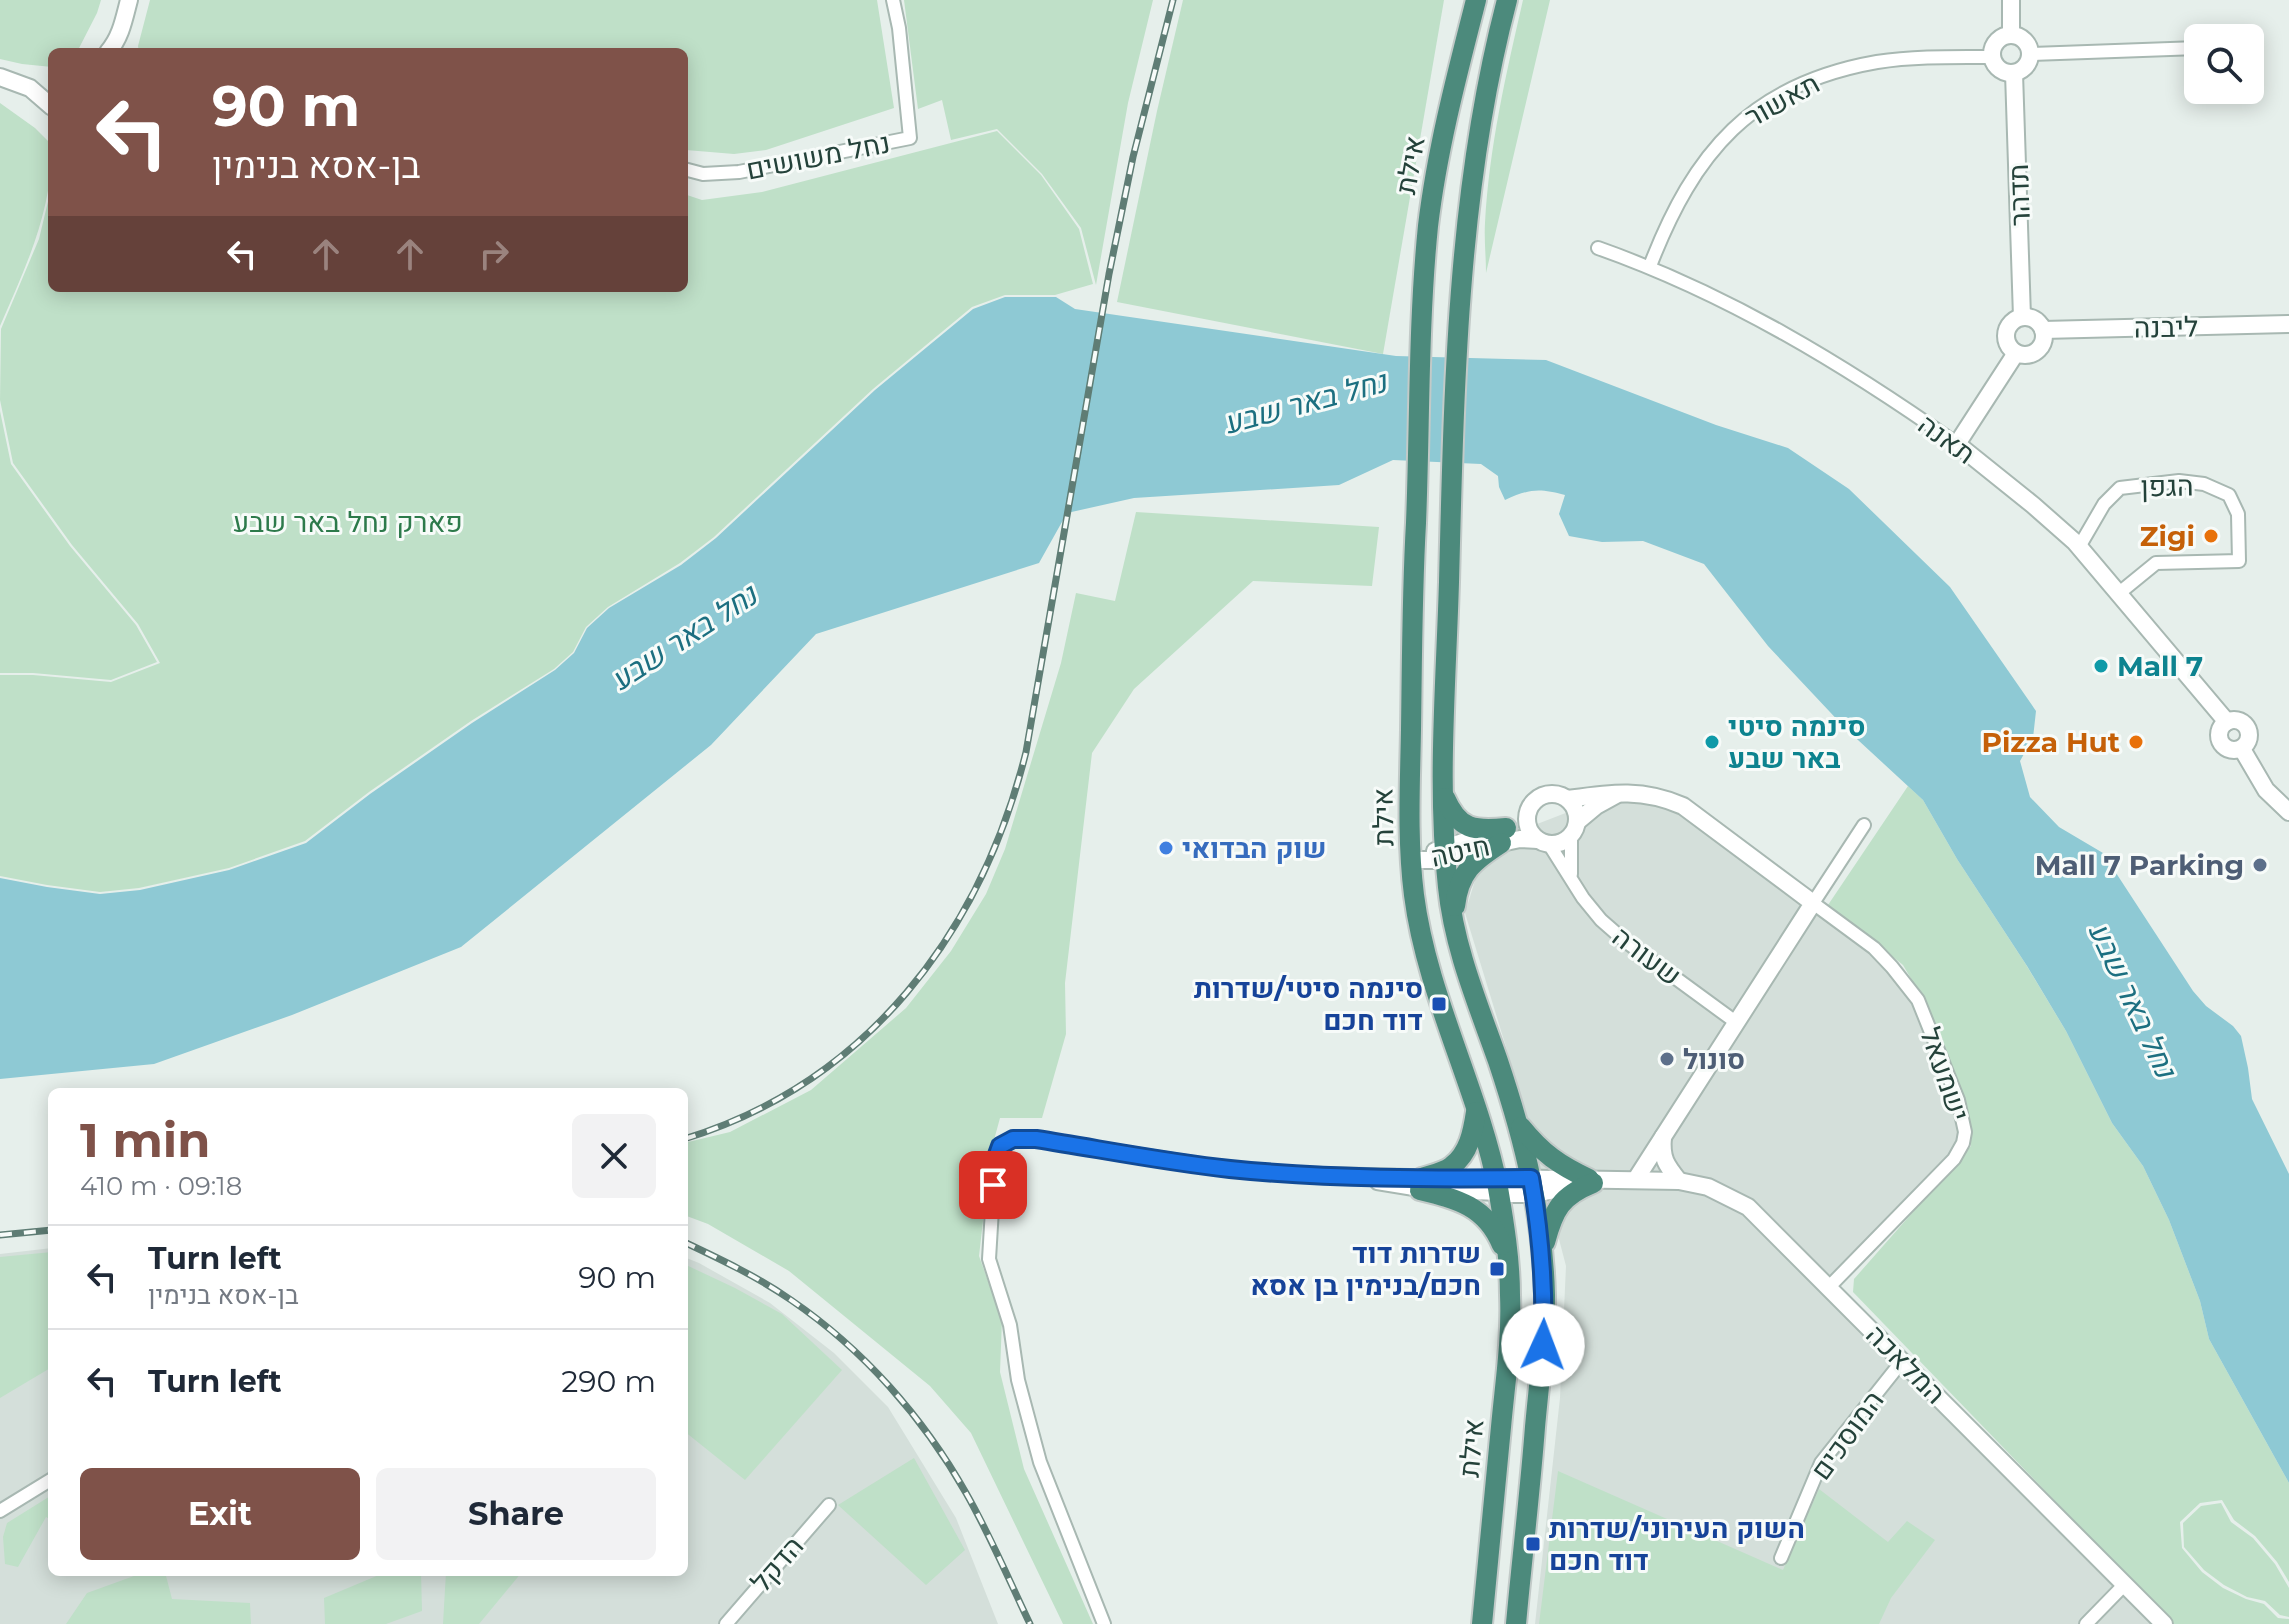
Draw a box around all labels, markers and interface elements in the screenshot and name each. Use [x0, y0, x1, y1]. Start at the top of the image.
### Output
map controls [2184, 24, 2264, 104]
button: search [2184, 24, 2264, 104]
street label: תאשור [1739, 66, 1825, 134]
text: 90 m [212, 72, 360, 140]
icon: left [80, 80, 184, 184]
street label: נחל משושים [743, 125, 893, 187]
street label: אילת [1388, 133, 1432, 197]
text: בן-אסא בנימין [212, 143, 421, 187]
street label: תדהר [2001, 163, 2037, 227]
icon: left [220, 232, 264, 276]
icon: ahead [304, 232, 348, 276]
icon: ahead [388, 232, 432, 276]
icon: right [472, 232, 516, 276]
street label: ליבנה [2134, 309, 2198, 345]
water label: נחל באר שבע [1219, 362, 1392, 442]
street label: תאנה [1912, 407, 1982, 471]
street label: הגפן [2140, 469, 2194, 503]
park label: פארק נחל באר שבע [233, 505, 463, 539]
place label: Zigi [2140, 519, 2195, 553]
marker: Zigi [2202, 527, 2220, 545]
water label: נחל באר שבע [604, 575, 766, 699]
place label: Mall 7 [2117, 649, 2203, 683]
marker: Mall 7 [2092, 657, 2110, 675]
place label: סינמה סיטי באר שבע [1728, 709, 1865, 775]
place label: Pizza Hut [1981, 725, 2120, 759]
marker: סינמה סיטי באר שבע [1703, 733, 1721, 751]
marker: Pizza Hut [2127, 733, 2145, 751]
street label: אילת [1365, 788, 1401, 846]
street label: חיטה [1428, 828, 1492, 874]
place label: שוק הבדואי [1182, 831, 1327, 865]
marker: שוק הבדואי [1157, 839, 1175, 857]
place label: Mall 7 Parking [2035, 848, 2244, 882]
marker: Mall 7 Parking [2251, 856, 2269, 874]
water label: נחל באר שבע [2080, 916, 2185, 1085]
street label: שעורה [1606, 919, 1688, 993]
place label: סינמה סיטי/שדרות דוד חכם [1194, 971, 1423, 1037]
marker: סינמה סיטי/שדרות דוד חכם [1430, 995, 1448, 1013]
street label: ישמעאל [1913, 1023, 1977, 1125]
place label: סונול [1683, 1042, 1745, 1076]
marker: סונול [1658, 1050, 1676, 1068]
text: 1 min [80, 1111, 210, 1169]
button: close [572, 1114, 656, 1198]
pin [959, 1151, 1027, 1219]
icon: arrive [971, 1163, 1015, 1207]
text: 410 m · 09:18 [80, 1170, 242, 1202]
place label: שדרות דוד חכם/בנימין בן אסא [1250, 1236, 1481, 1302]
text: Turn left [148, 1240, 281, 1277]
icon: left [80, 1255, 124, 1299]
text: 90 m [578, 1259, 656, 1296]
marker: שדרות דוד חכם/בנימין בן אסא [1488, 1260, 1506, 1278]
text: בן-אסא בנימין [148, 1279, 299, 1311]
position arrow [1501, 1303, 1585, 1387]
street label: המלאכה [1859, 1317, 1953, 1411]
icon: left [80, 1359, 124, 1403]
text: Turn left [148, 1363, 281, 1400]
text: 290 m [561, 1363, 656, 1400]
street label: המוסכים [1803, 1384, 1891, 1486]
street label: אילת [1452, 1417, 1490, 1479]
button: Exit [80, 1468, 360, 1560]
button: Share [376, 1468, 656, 1560]
place label: השוק העירוני/שדרות דוד חכם [1549, 1511, 1805, 1577]
street label: הדקל [744, 1529, 810, 1599]
marker: השוק העירוני/שדרות דוד חכם [1524, 1535, 1542, 1553]

